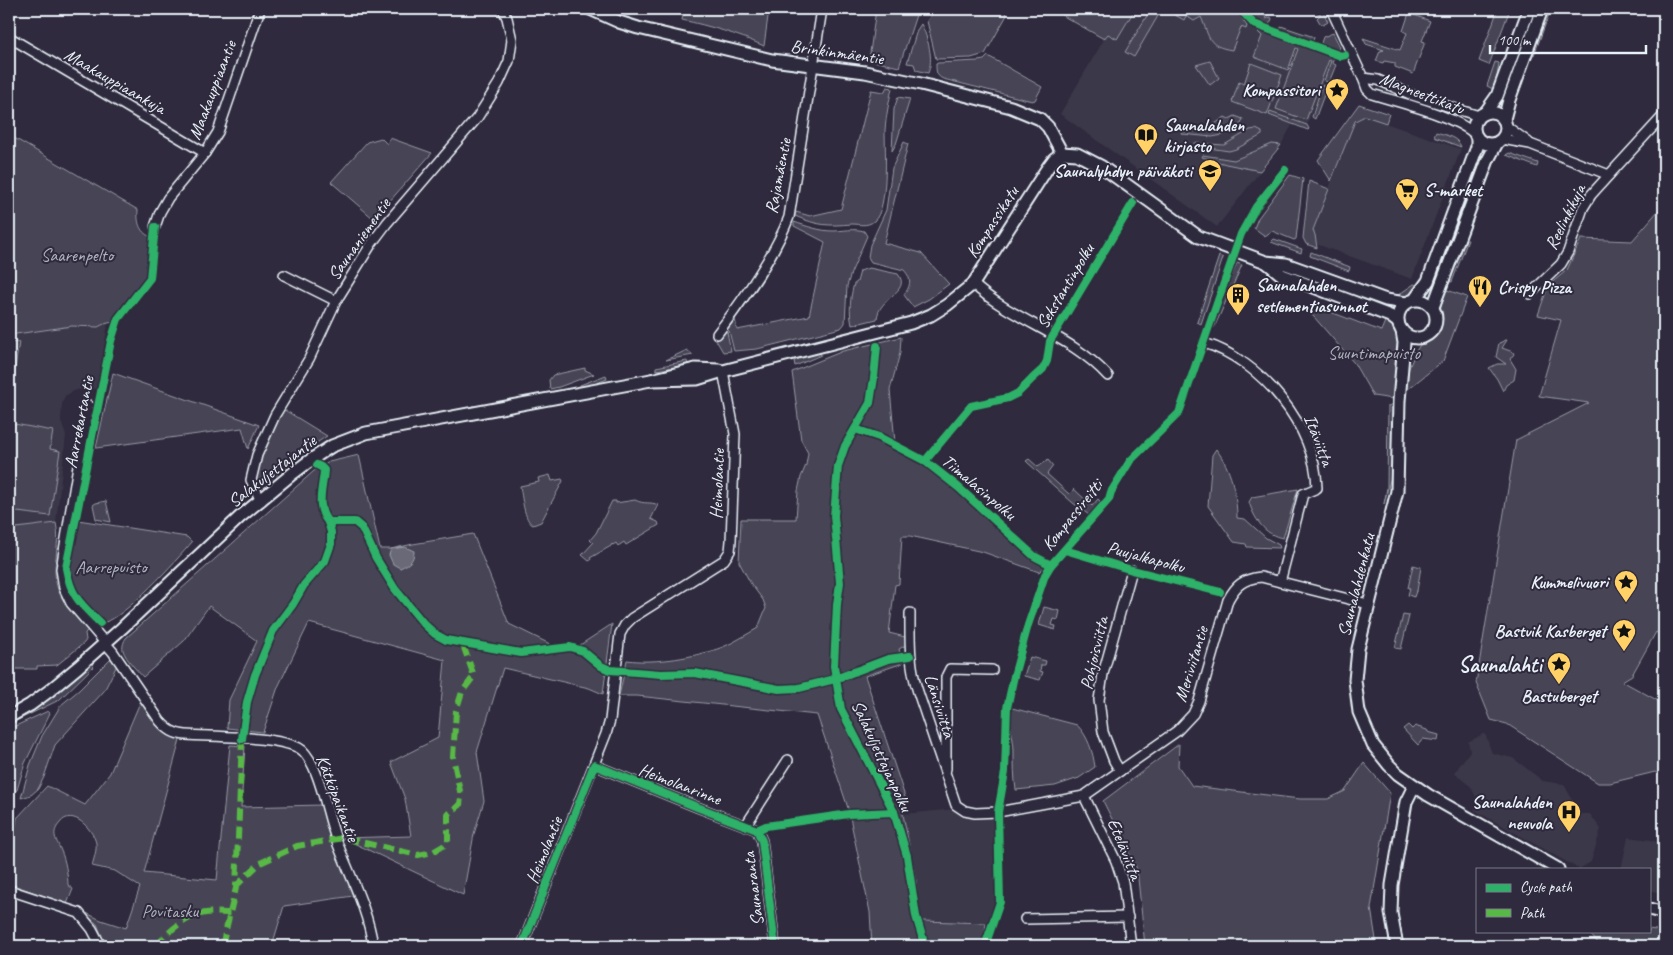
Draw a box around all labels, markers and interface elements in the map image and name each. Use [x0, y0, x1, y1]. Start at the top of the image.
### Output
scale bar [1490, 22, 1647, 54]
text: 100 m [1498, 31, 1532, 50]
street label: Brinkinmäentie [789, 35, 886, 70]
street label: Maakauppiaantie [183, 36, 241, 143]
street label: Maakauppiaankuja [60, 43, 171, 120]
street label: Magneettikatu [1377, 67, 1469, 120]
place icon: Kompassitori [1324, 77, 1350, 111]
place label: Kompassitori [1242, 79, 1322, 101]
place label: Saunalahden kirjasto [1164, 114, 1245, 157]
library icon: Saunalahden kirjasto [1133, 122, 1159, 156]
street label: Rajamäentie [760, 135, 796, 216]
school or university icon: Saunalyhdyn päiväkoti [1197, 158, 1223, 192]
place label: Saunalyhdyn päiväkoti [1054, 160, 1194, 182]
supermarket icon: S-market [1394, 177, 1420, 211]
place label: S-market [1424, 179, 1484, 201]
street label: Reelinkikuja [1540, 179, 1591, 253]
street label: Kompassikatu [961, 181, 1024, 262]
street label: Saunaniementie [323, 193, 396, 284]
street label: Sekstantinpolku [1031, 238, 1100, 332]
park label: Saarenpelto [41, 244, 115, 266]
place label: Saunalahden setlementiasunnot [1256, 274, 1369, 317]
restaurant icon: Crispy Pizza [1467, 274, 1493, 308]
place label: Crispy Pizza [1498, 276, 1573, 298]
building icon: Saunalahden setlementiasunnot [1225, 282, 1251, 316]
park label: Suuntimapuisto [1328, 342, 1422, 364]
street label: Aarrekartantie [59, 373, 99, 470]
street label: Itäviitta [1299, 411, 1339, 470]
street label: Salakuljettajantie [223, 429, 321, 512]
street label: Heimolantie [705, 448, 729, 519]
street label: Tiimalasinpolku [937, 449, 1022, 525]
street label: Kompassireitti [1037, 473, 1109, 555]
street label: Saunalahdenkatu [1333, 530, 1380, 639]
street label: Puujalkapolku [1105, 536, 1188, 578]
park label: Aarrepuisto [76, 556, 148, 578]
place icon: Kummelivuori [1613, 569, 1639, 603]
place label: Kummelivuori [1530, 571, 1610, 593]
street label: Pohjoisviitta [1075, 613, 1113, 692]
place icon: Bastvik Kasberget [1611, 618, 1637, 652]
place label: Bastvik Kasberget [1494, 620, 1609, 642]
street label: Meriviitantie [1169, 622, 1213, 704]
district label: Saunalahti [1458, 651, 1544, 679]
place icon: Bastuberget [1546, 651, 1572, 685]
street label: Länsiviitta [919, 671, 961, 742]
place label: Bastuberget [1521, 685, 1600, 707]
street label: Salakuljettajanpolku [847, 697, 918, 816]
street label: Kätköpaikantie [311, 752, 365, 846]
street label: Heimolanrinne [636, 758, 725, 810]
place label: Saunalahden neuvola [1472, 791, 1554, 834]
hospital icon: Saunalahden neuvola [1556, 799, 1582, 833]
street label: Heimolantie [521, 812, 568, 887]
street label: Eteläviitta [1103, 815, 1148, 884]
street label: Saunaranta [737, 849, 768, 927]
legend [1476, 868, 1650, 932]
text: Cycle path [1520, 878, 1572, 897]
park label: Povitasku [142, 900, 200, 922]
text: Path [1520, 904, 1546, 923]

